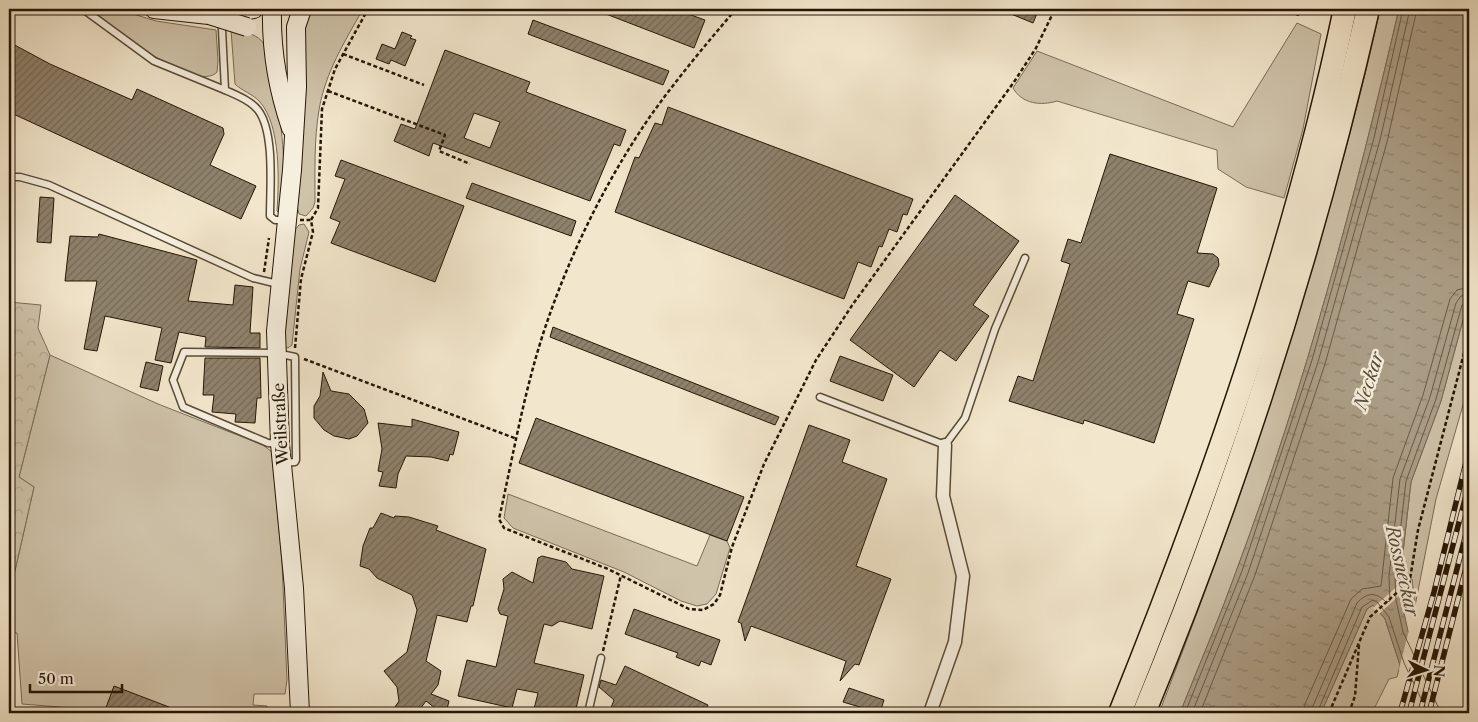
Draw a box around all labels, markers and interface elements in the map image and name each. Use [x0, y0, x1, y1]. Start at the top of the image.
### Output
water label: Neckar [1349, 348, 1389, 415]
street label: Weilstraße [268, 382, 292, 467]
water label: Rossneckar [1380, 521, 1424, 620]
north arrow [1400, 644, 1450, 694]
scale bar [30, 662, 122, 694]
text: N [1430, 664, 1448, 678]
text: 50 m [38, 669, 74, 688]

